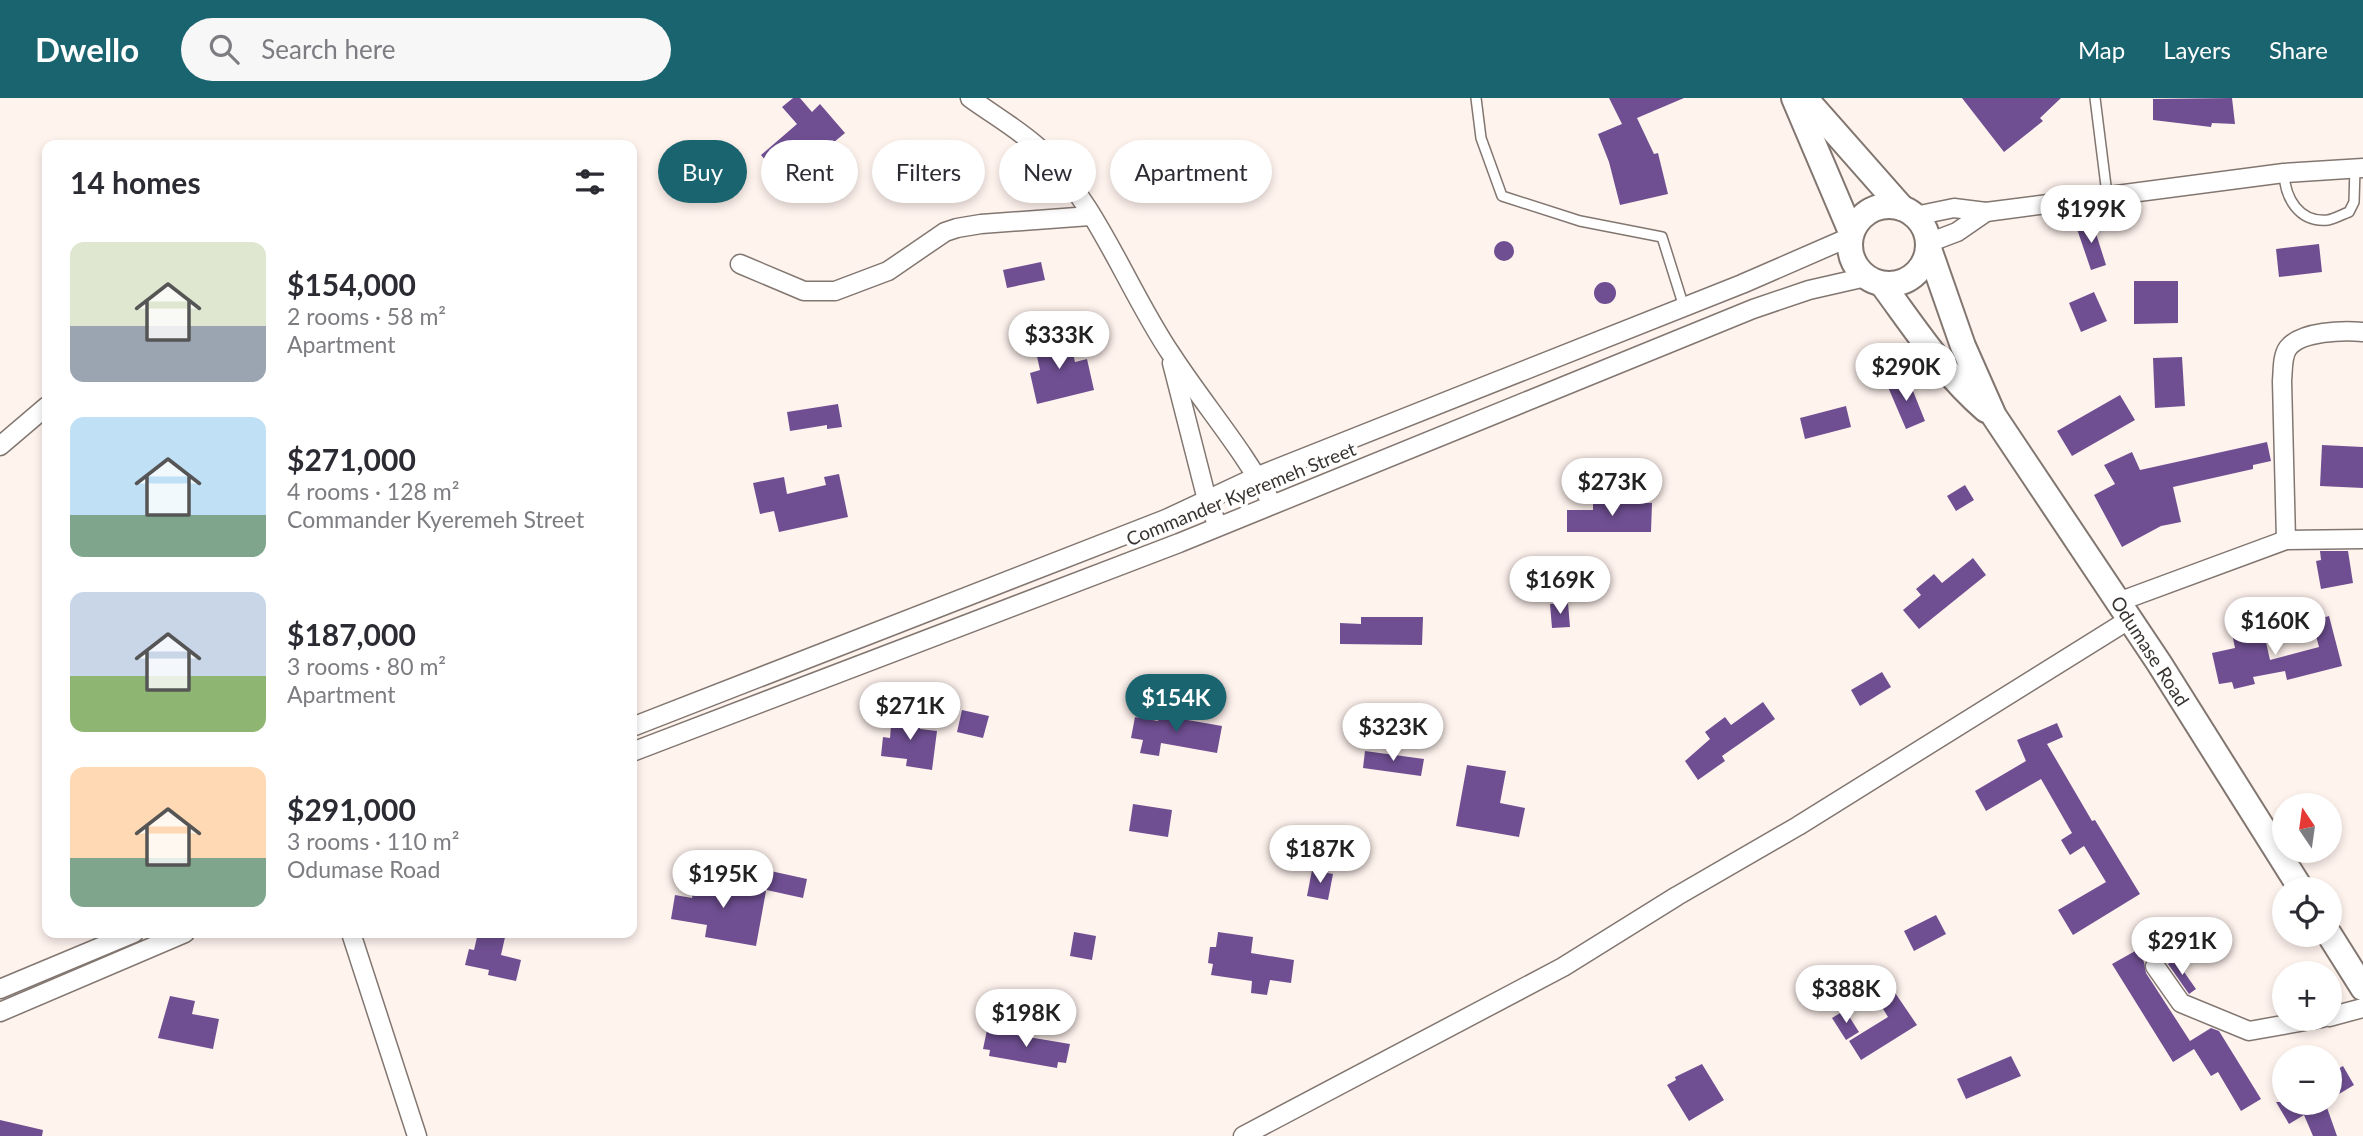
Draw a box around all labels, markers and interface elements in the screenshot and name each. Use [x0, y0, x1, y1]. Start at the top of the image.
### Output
search box [181, 18, 671, 81]
text: Dwello [35, 29, 139, 69]
icon: search [205, 30, 243, 68]
text: Search here [261, 33, 395, 65]
text: Map [2078, 35, 2125, 64]
text: Layers [2163, 35, 2231, 64]
text: Share [2269, 35, 2328, 64]
chip: Buy [658, 140, 747, 203]
chip: Rent [761, 140, 858, 203]
chip: Filters [872, 140, 985, 203]
chip: New [999, 140, 1096, 203]
chip: Apartment [1110, 140, 1272, 203]
icon: filters [571, 163, 609, 201]
text: 14 homes [70, 164, 201, 200]
pin: $199K [2042, 186, 2140, 245]
text: $199K [2056, 194, 2126, 222]
text: $154,000 [287, 266, 416, 302]
icon: home [126, 270, 210, 354]
text: 2 rooms · 58 m² [287, 302, 446, 330]
pin: $333K [1010, 312, 1108, 371]
text: $333K [1024, 320, 1094, 348]
text: Apartment [287, 330, 395, 358]
pin: $290K [1857, 344, 1955, 403]
text: $290K [1871, 352, 1941, 380]
street label: Commander Kyeremeh Street [1123, 437, 1359, 550]
text: $271,000 [287, 441, 416, 477]
icon: home [126, 445, 210, 529]
pin: $273K [1563, 458, 1661, 518]
text: $273K [1577, 467, 1647, 495]
text: 4 rooms · 128 m² [287, 477, 459, 505]
text: Commander Kyeremeh Street [287, 505, 584, 533]
pin: $169K [1511, 556, 1609, 616]
text: $169K [1525, 565, 1595, 593]
street label: Odumase Road [2106, 591, 2195, 710]
pin: $160K [2226, 598, 2324, 657]
text: $160K [2240, 606, 2310, 634]
text: $187,000 [287, 616, 416, 652]
icon: home [126, 620, 210, 704]
text: 3 rooms · 80 m² [287, 652, 446, 680]
pin: $154K [1127, 674, 1225, 734]
text: Apartment [287, 680, 395, 708]
pin: $271K [861, 682, 959, 742]
text: $154K [1141, 683, 1211, 711]
text: $271K [875, 691, 945, 719]
pin: $323K [1344, 704, 1442, 763]
text: $323K [1358, 712, 1428, 740]
text: $291,000 [287, 791, 416, 827]
north arrow [2272, 793, 2342, 863]
map controls [2272, 793, 2342, 1115]
icon: home [126, 795, 210, 879]
pin: $187K [1271, 826, 1369, 885]
text: 3 rooms · 110 m² [287, 827, 459, 855]
text: $187K [1285, 834, 1355, 862]
pin: $195K [674, 850, 772, 910]
text: Odumase Road [287, 855, 440, 883]
text: $195K [688, 859, 758, 887]
button: locate [2272, 877, 2342, 947]
pin: $291K [2133, 918, 2231, 977]
text: $291K [2147, 926, 2217, 954]
button: + [2272, 961, 2342, 1031]
pin: $388K [1797, 965, 1895, 1025]
text: $388K [1811, 974, 1881, 1002]
pin: $198K [977, 990, 1075, 1049]
text: $198K [991, 998, 1061, 1026]
button: − [2272, 1045, 2342, 1115]

